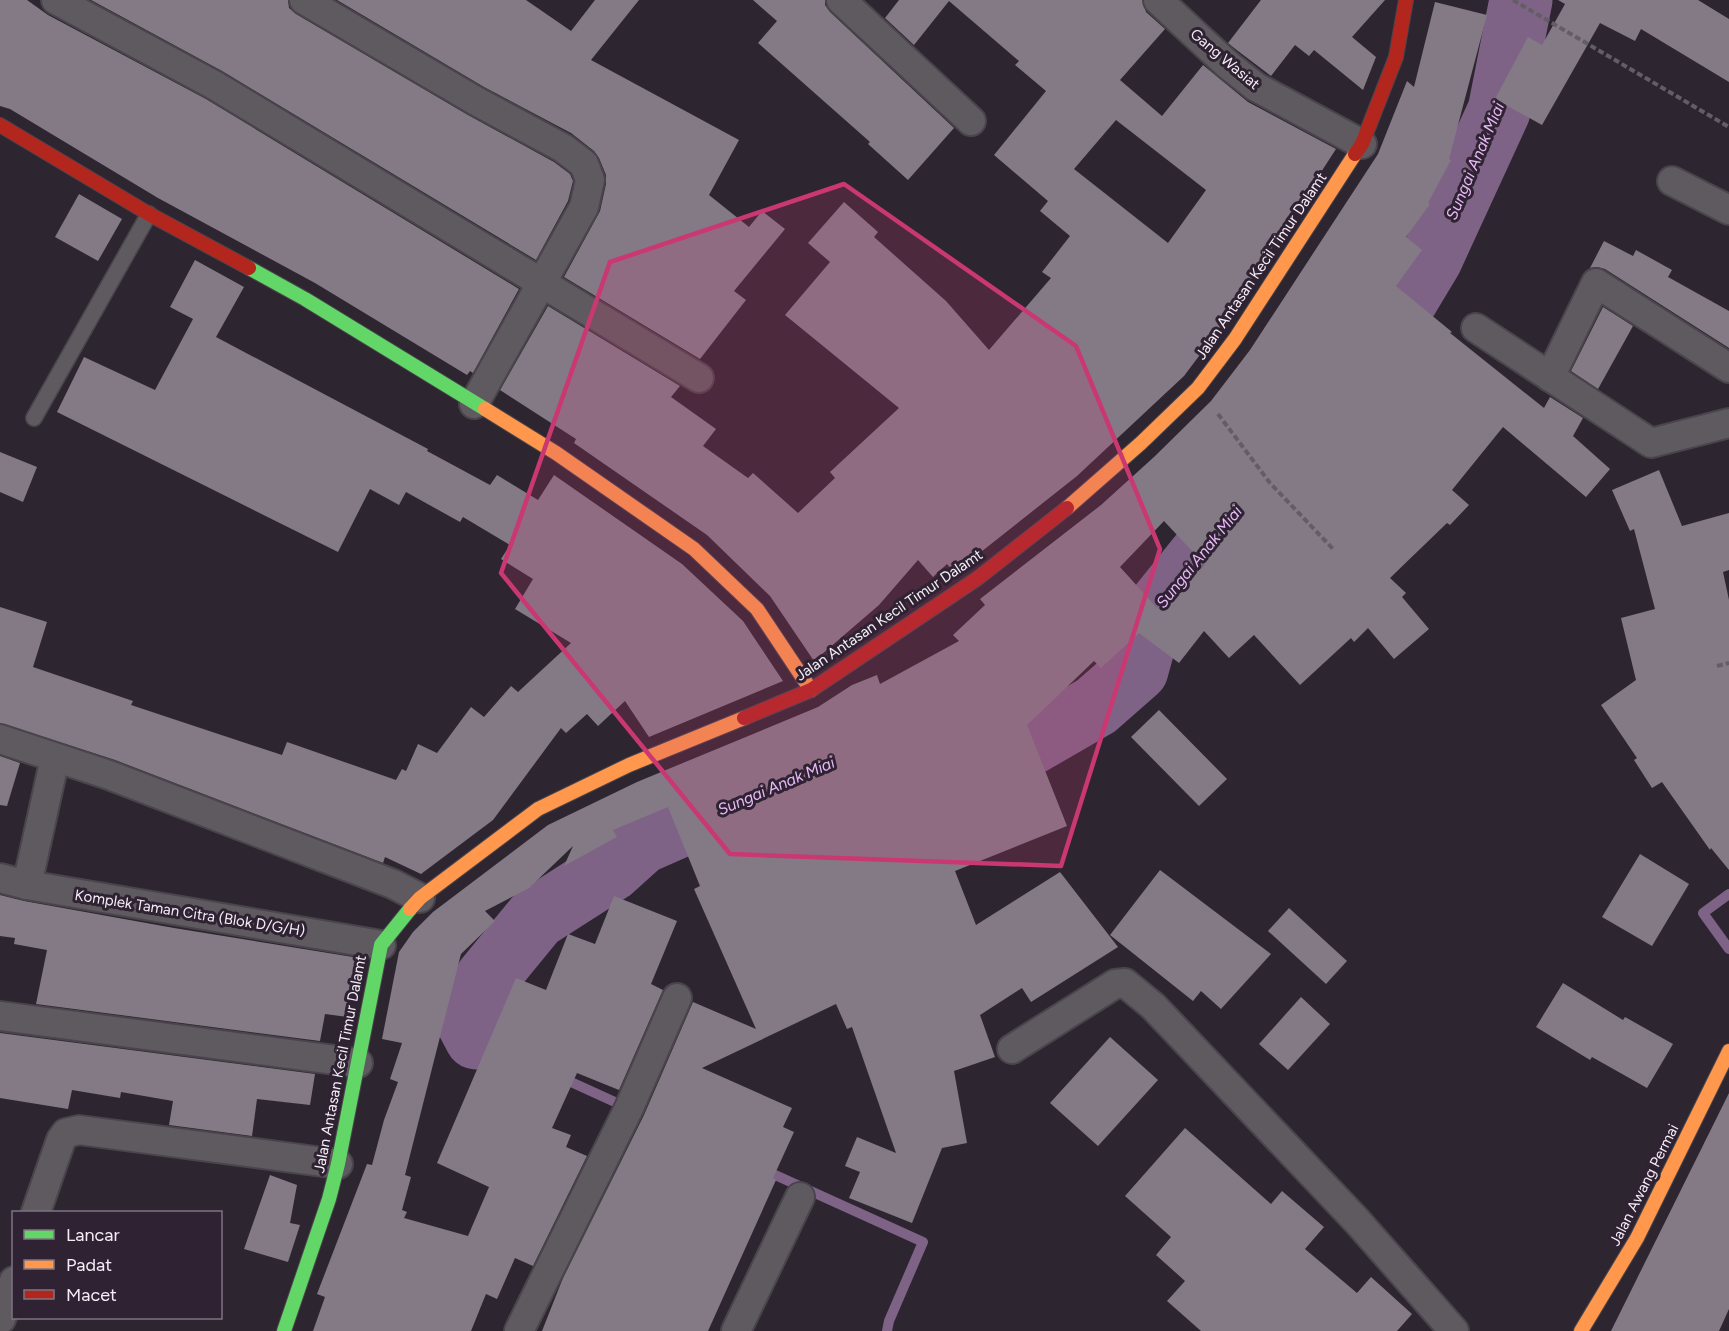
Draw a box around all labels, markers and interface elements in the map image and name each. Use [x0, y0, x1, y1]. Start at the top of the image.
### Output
street label: Gang Wasiat [1187, 25, 1264, 93]
water label: Sungai Anak Miai [1442, 99, 1508, 222]
street label: Jalan Antasan Kecil Timur Dalamt [1192, 169, 1331, 363]
water label: Sungai Anak Miai [1152, 502, 1246, 612]
street label: Jalan Antasan Kecil Timur Dalamt [792, 545, 986, 684]
water label: Sungai Anak Miai [715, 753, 838, 819]
street label: Komplek Taman Citra (Blok D/G/H) [73, 886, 307, 940]
street label: Jalan Antasan Kecil Timur Dalamt [310, 953, 370, 1175]
street label: Jalan Awang Permai [1606, 1121, 1682, 1249]
legend [12, 1211, 222, 1319]
text: Lancar [66, 1224, 120, 1246]
text: Padat [66, 1254, 112, 1276]
text: Macet [66, 1284, 117, 1306]

